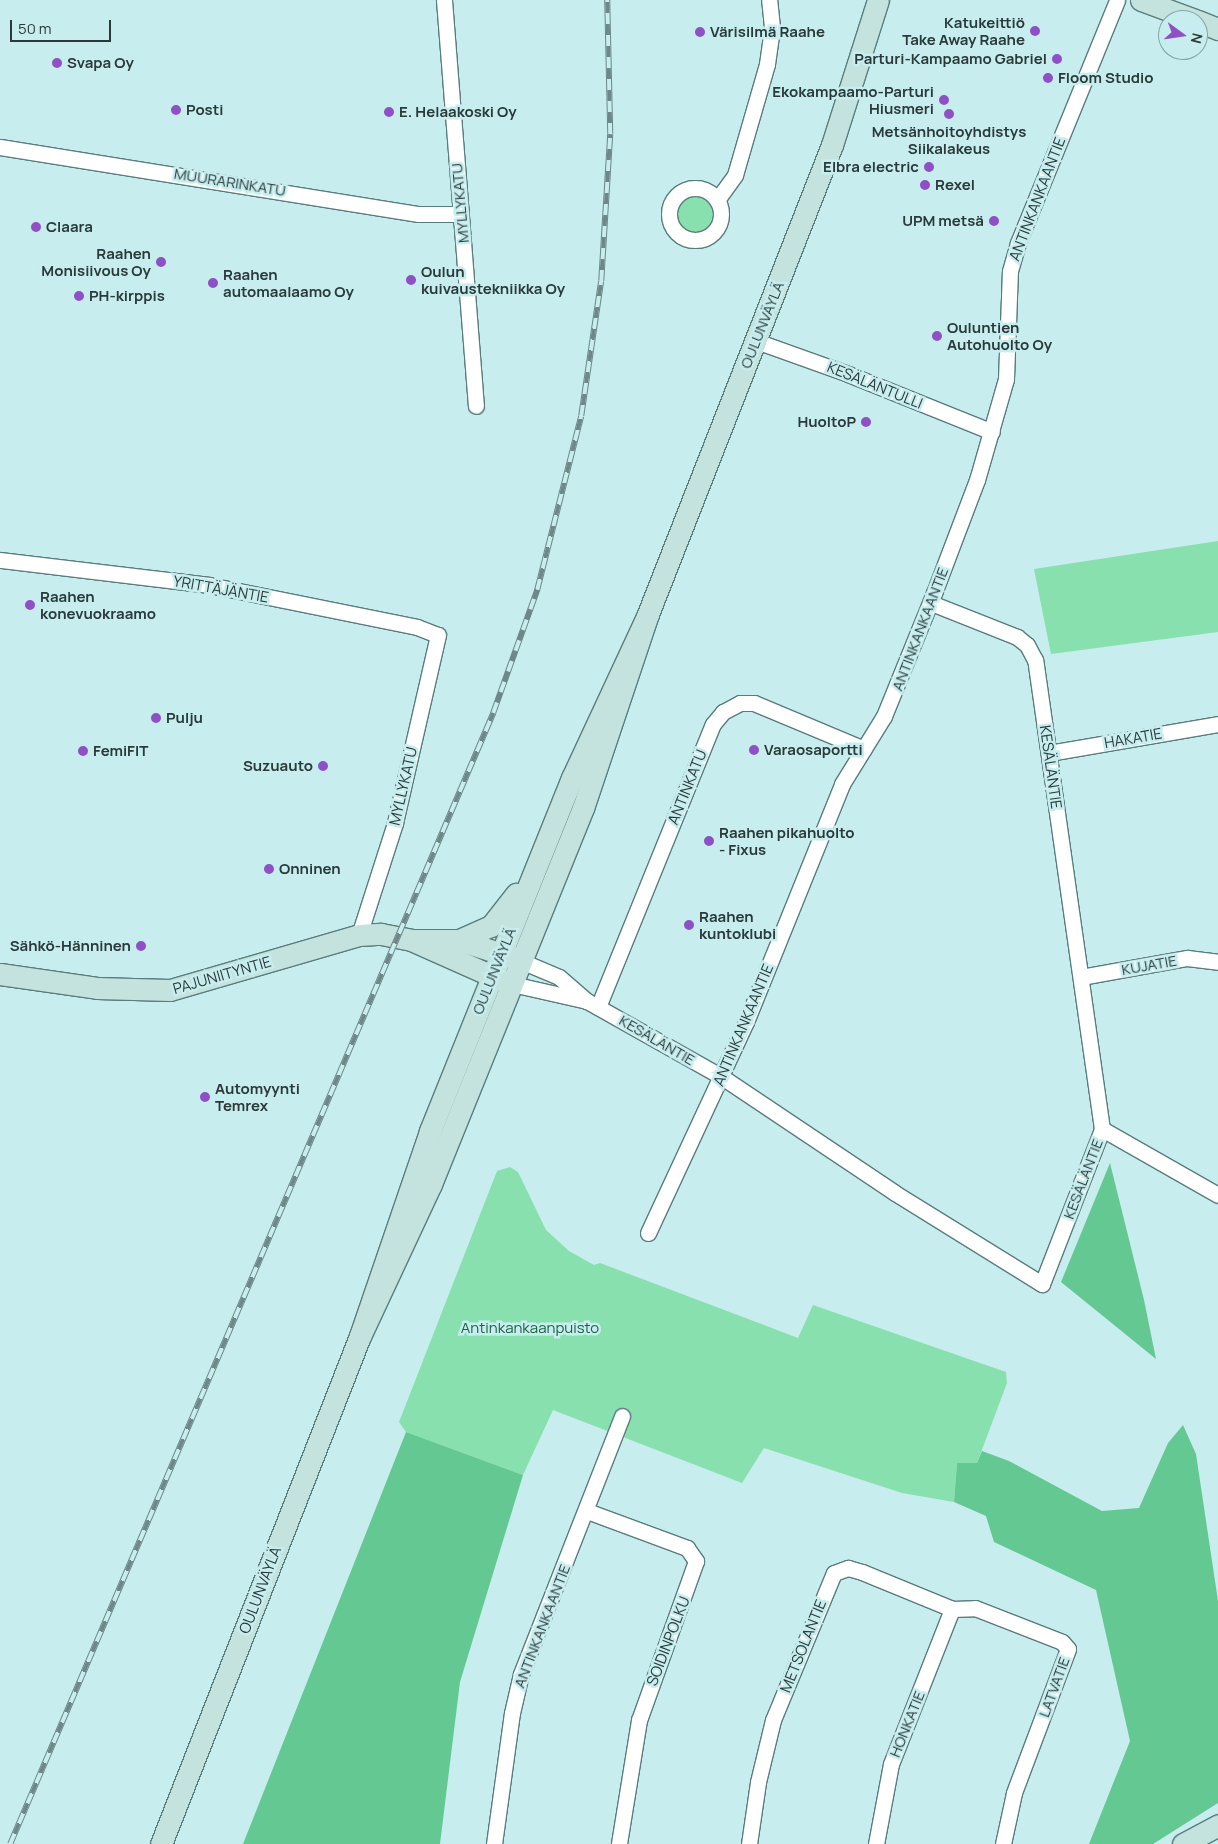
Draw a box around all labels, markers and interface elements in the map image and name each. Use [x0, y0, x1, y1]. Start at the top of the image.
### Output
scale bar [12, 10, 114, 42]
north arrow [1158, 10, 1208, 60]
place label: Katukeittiö Take Away Raahe [902, 13, 1025, 48]
text: 50 m [18, 18, 52, 39]
place label: Värisilmä Raahe [710, 23, 825, 41]
marker: Katukeittiö Take Away Raahe [1029, 25, 1041, 37]
marker: Värisilmä Raahe [694, 26, 706, 38]
text: N [1187, 31, 1208, 46]
place label: Parturi-Kampaamo Gabriel [854, 50, 1047, 68]
marker: Parturi-Kampaamo Gabriel [1051, 53, 1063, 65]
place label: Svapa Oy [67, 54, 134, 72]
marker: Svapa Oy [51, 57, 63, 69]
place label: Floom Studio [1058, 69, 1154, 87]
marker: Floom Studio [1042, 72, 1054, 84]
place label: Ekokampaamo-Parturi Hiusmeri [772, 82, 934, 117]
marker: Ekokampaamo-Parturi Hiusmeri [938, 94, 950, 106]
place label: Posti [186, 101, 223, 119]
place label: E. Helaakoski Oy [399, 103, 517, 121]
marker: Posti [170, 104, 182, 116]
marker: E. Helaakoski Oy [383, 106, 395, 118]
marker: Metsänhoitoyhdistys Siikalakeus [943, 108, 955, 120]
place label: Metsänhoitoyhdistys Siikalakeus [872, 122, 1026, 157]
street label: ANTINKANKAANTIE [1005, 135, 1069, 263]
place label: Elbra electric [823, 158, 919, 176]
marker: Elbra electric [923, 161, 935, 173]
street label: MYLLYKATU [448, 162, 472, 244]
street label: MUURARINKATU [173, 164, 287, 200]
place label: Rexel [935, 176, 975, 194]
marker: Rexel [919, 179, 931, 191]
place label: UPM metsä [902, 212, 984, 230]
marker: UPM metsä [988, 215, 1000, 227]
place label: Claara [46, 218, 93, 236]
marker: Claara [30, 221, 42, 233]
place label: Raahen Monisiivous Oy [41, 244, 151, 279]
marker: Raahen Monisiivous Oy [155, 256, 167, 268]
place label: Oulun kuivaustekniikka Oy [421, 262, 565, 297]
place label: Raahen automaalaamo Oy [223, 265, 354, 300]
marker: Oulun kuivaustekniikka Oy [405, 274, 417, 286]
marker: Raahen automaalaamo Oy [207, 277, 219, 289]
street label: OULUNVÄYLÄ [736, 279, 788, 371]
place label: PH-kirppis [89, 287, 165, 305]
marker: PH-kirppis [73, 290, 85, 302]
place label: Ouluntien Autohuolto Oy [947, 318, 1052, 353]
marker: Ouluntien Autohuolto Oy [931, 330, 943, 342]
street label: KESÄLÄNTULLI [825, 358, 925, 412]
place label: HuoltoP [797, 413, 856, 431]
marker: HuoltoP [860, 416, 872, 428]
street label: ANTINKANKAANTIE [888, 565, 952, 693]
street label: YRITTÄJÄNTIE [172, 572, 270, 606]
place label: Raahen konevuokraamo [40, 587, 156, 622]
marker: Raahen konevuokraamo [24, 599, 36, 611]
place label: Pulju [166, 709, 203, 727]
marker: Pulju [150, 712, 162, 724]
street label: KESÄLÄNTIE [1036, 724, 1066, 810]
street label: HAKATIE [1103, 724, 1163, 752]
place label: Varaosaportti [764, 741, 863, 759]
place label: FemiFIT [93, 742, 148, 760]
marker: Varaosaportti [748, 744, 760, 756]
marker: FemiFIT [77, 745, 89, 757]
street label: MYLLYKATU [385, 745, 421, 827]
street label: ANTINKATU [664, 747, 710, 827]
place label: Suzuauto [243, 757, 313, 775]
marker: Suzuauto [317, 760, 329, 772]
place label: Raahen pikahuolto - Fixus [719, 823, 855, 858]
marker: Raahen pikahuolto - Fixus [703, 835, 715, 847]
place label: Onninen [279, 860, 341, 878]
marker: Onninen [263, 863, 275, 875]
place label: Raahen kuntoklubi [699, 907, 776, 942]
marker: Raahen kuntoklubi [683, 919, 695, 931]
street label: OULUNVÄYLÄ [468, 925, 520, 1017]
place label: Sähkö-Hänninen [10, 937, 131, 955]
marker: Sähkö-Hänninen [135, 940, 147, 952]
street label: KUJATIE [1120, 951, 1178, 979]
street label: PAJUNIITYNTIE [171, 952, 273, 998]
street label: ANTINKANKAANTIE [709, 961, 777, 1089]
street label: KESÄLÄNTIE [616, 1011, 698, 1069]
place label: Automyynti Temrex [215, 1079, 300, 1114]
marker: Automyynti Temrex [199, 1091, 211, 1103]
street label: KESÄLÄNTIE [1060, 1136, 1106, 1222]
park label: Antinkankaanpuisto [461, 1319, 599, 1337]
street label: OULUNVÄYLÄ [235, 1544, 285, 1636]
street label: ANTINKANKAANTIE [510, 1562, 574, 1690]
street label: SOIDINPOLKU [643, 1594, 693, 1688]
street label: METSOLANTIE [776, 1597, 830, 1695]
street label: LATVATIE [1035, 1654, 1073, 1720]
street label: HONKATIE [886, 1688, 928, 1760]

